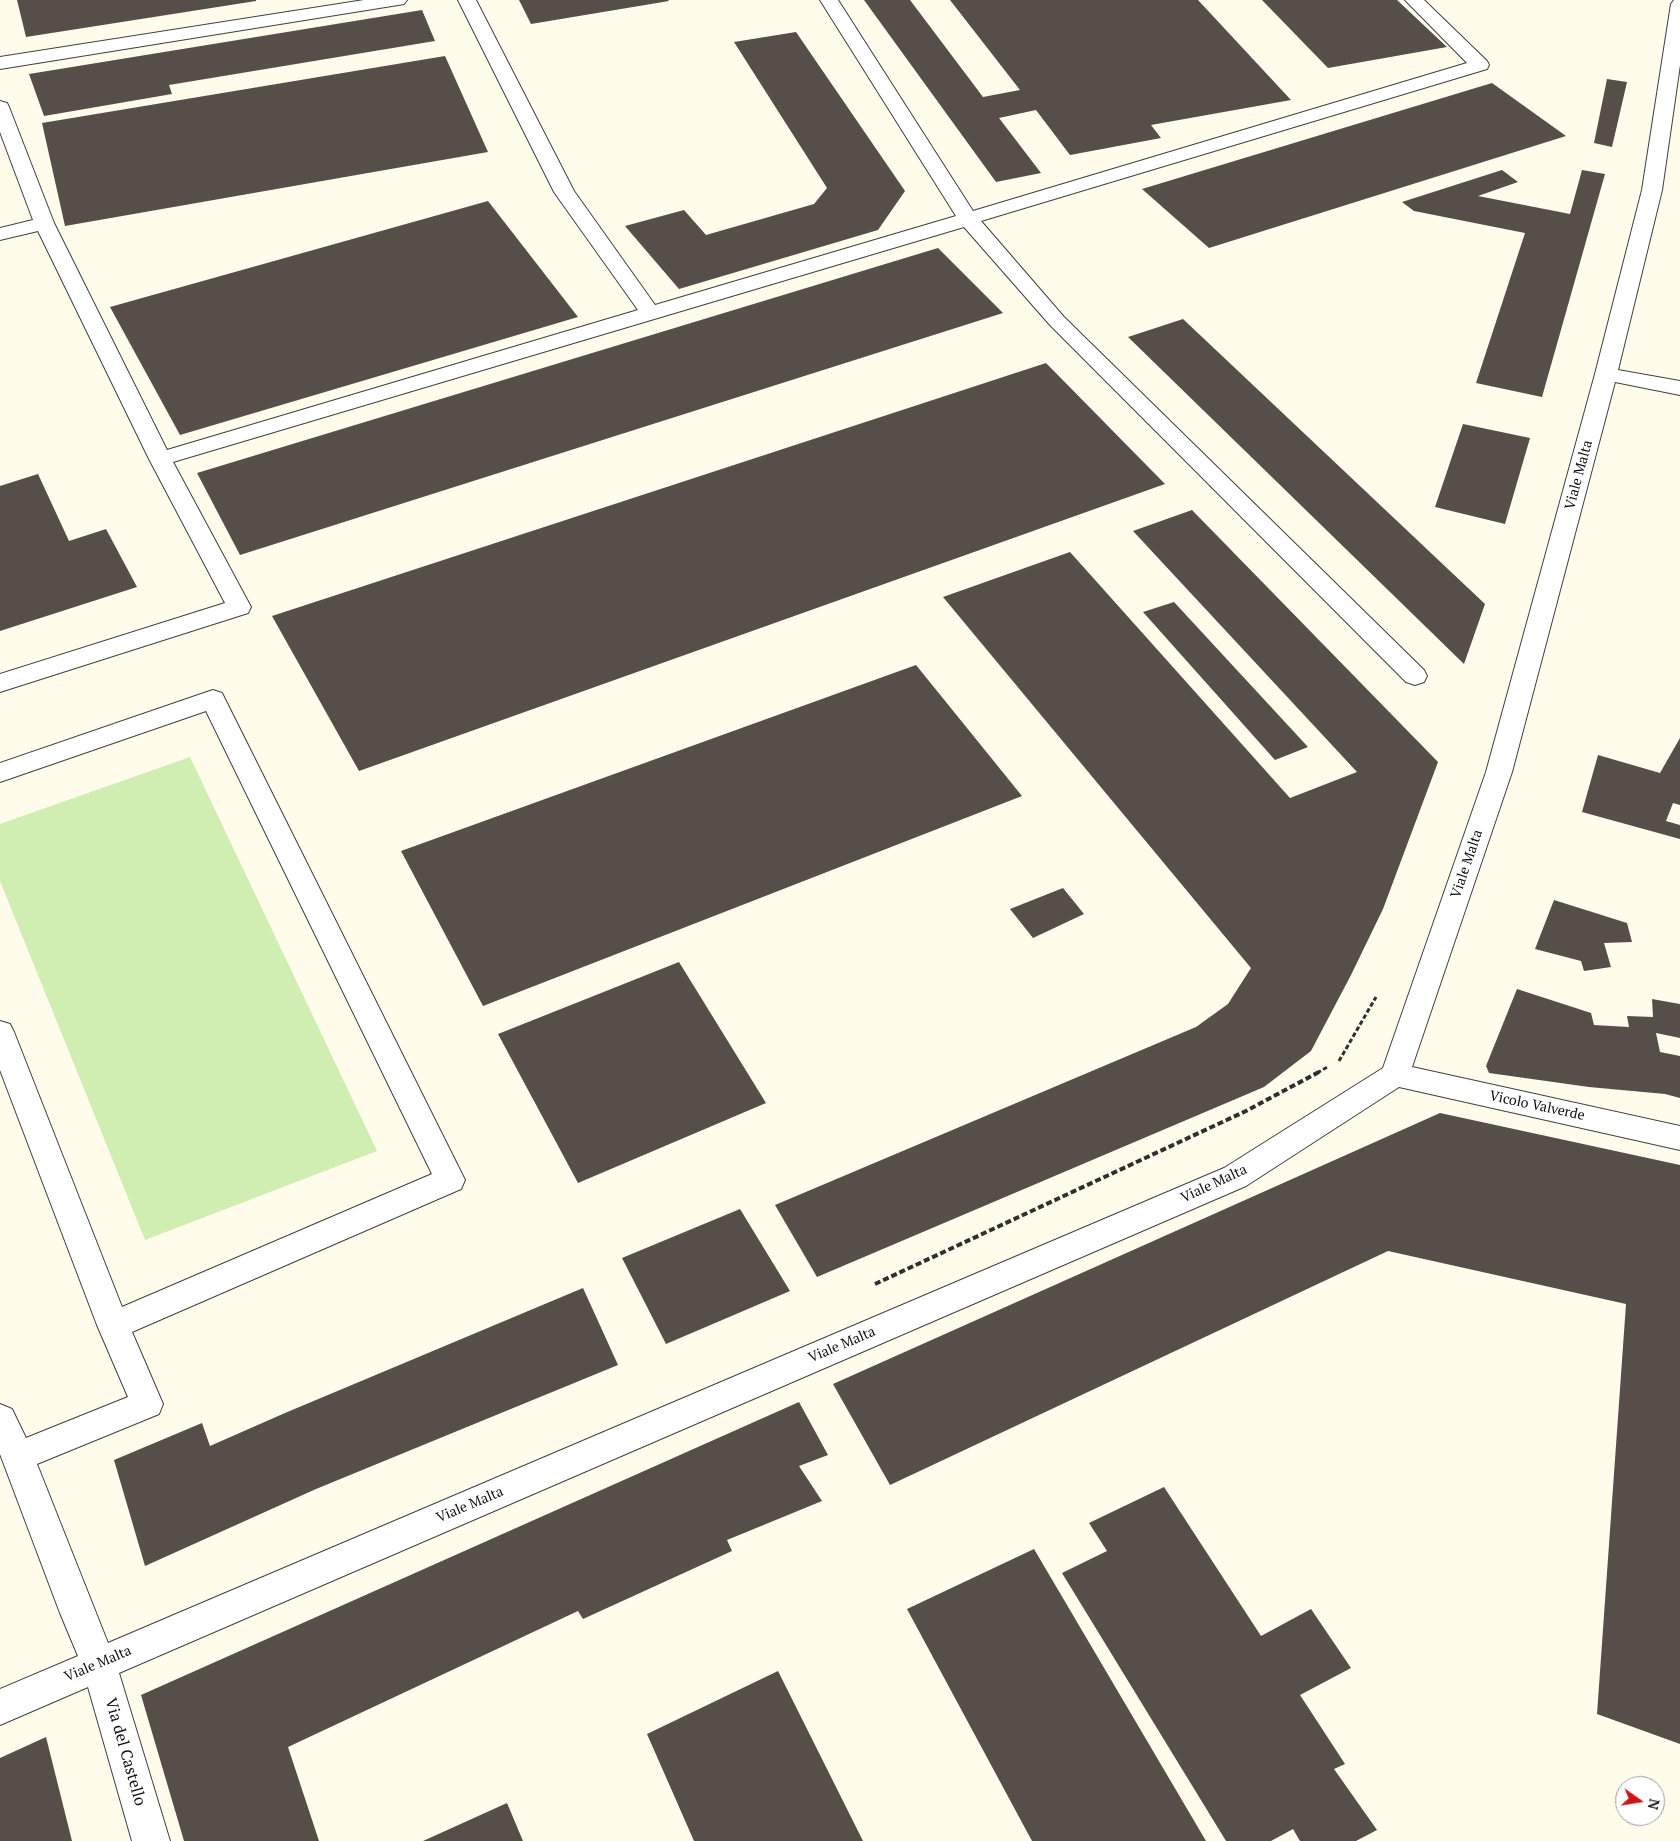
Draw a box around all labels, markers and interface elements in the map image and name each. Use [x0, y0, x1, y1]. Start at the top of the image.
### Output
street label: Viale Malta [1562, 438, 1596, 512]
street label: Viale Malta [1447, 828, 1487, 900]
street label: Vicolo Valverde [1488, 1088, 1586, 1124]
street label: Viale Malta [1178, 1161, 1250, 1207]
street label: Viale Malta [806, 1323, 878, 1367]
street label: Viale Malta [434, 1483, 506, 1527]
street label: Viale Malta [62, 1642, 134, 1686]
street label: Via del Castello [100, 1696, 150, 1808]
north arrow [1615, 1776, 1665, 1826]
text: N [1644, 1797, 1665, 1812]

